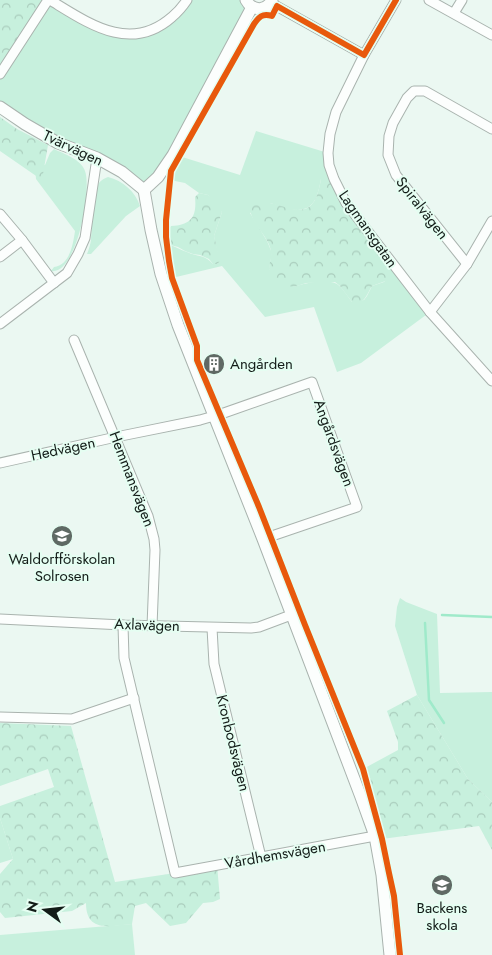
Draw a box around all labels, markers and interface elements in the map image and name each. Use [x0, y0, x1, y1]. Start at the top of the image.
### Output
street label: Tvärvägen [39, 125, 107, 171]
street label: Spiralvägen [390, 172, 454, 244]
street label: Lagmansgatan [333, 186, 403, 272]
building icon: Angården [202, 352, 226, 376]
place label: Angården [230, 353, 293, 375]
street label: Angårdsvägen [308, 396, 360, 490]
street label: Hemmansvägen [104, 428, 160, 530]
street label: Hedvägen [29, 431, 97, 467]
school or university icon: Waldorfförskolan Solrosen [50, 524, 74, 548]
place label: Waldorfförskolan Solrosen [9, 548, 115, 587]
street label: Axlavägen [114, 613, 180, 637]
street label: Kronbodsvägen [210, 692, 256, 794]
street label: Vårdhemsvägen [223, 835, 327, 875]
school or university icon: Backens skola [430, 873, 454, 897]
north arrow [20, 885, 70, 935]
place label: Backens skola [417, 897, 467, 936]
text: N [21, 899, 44, 915]

